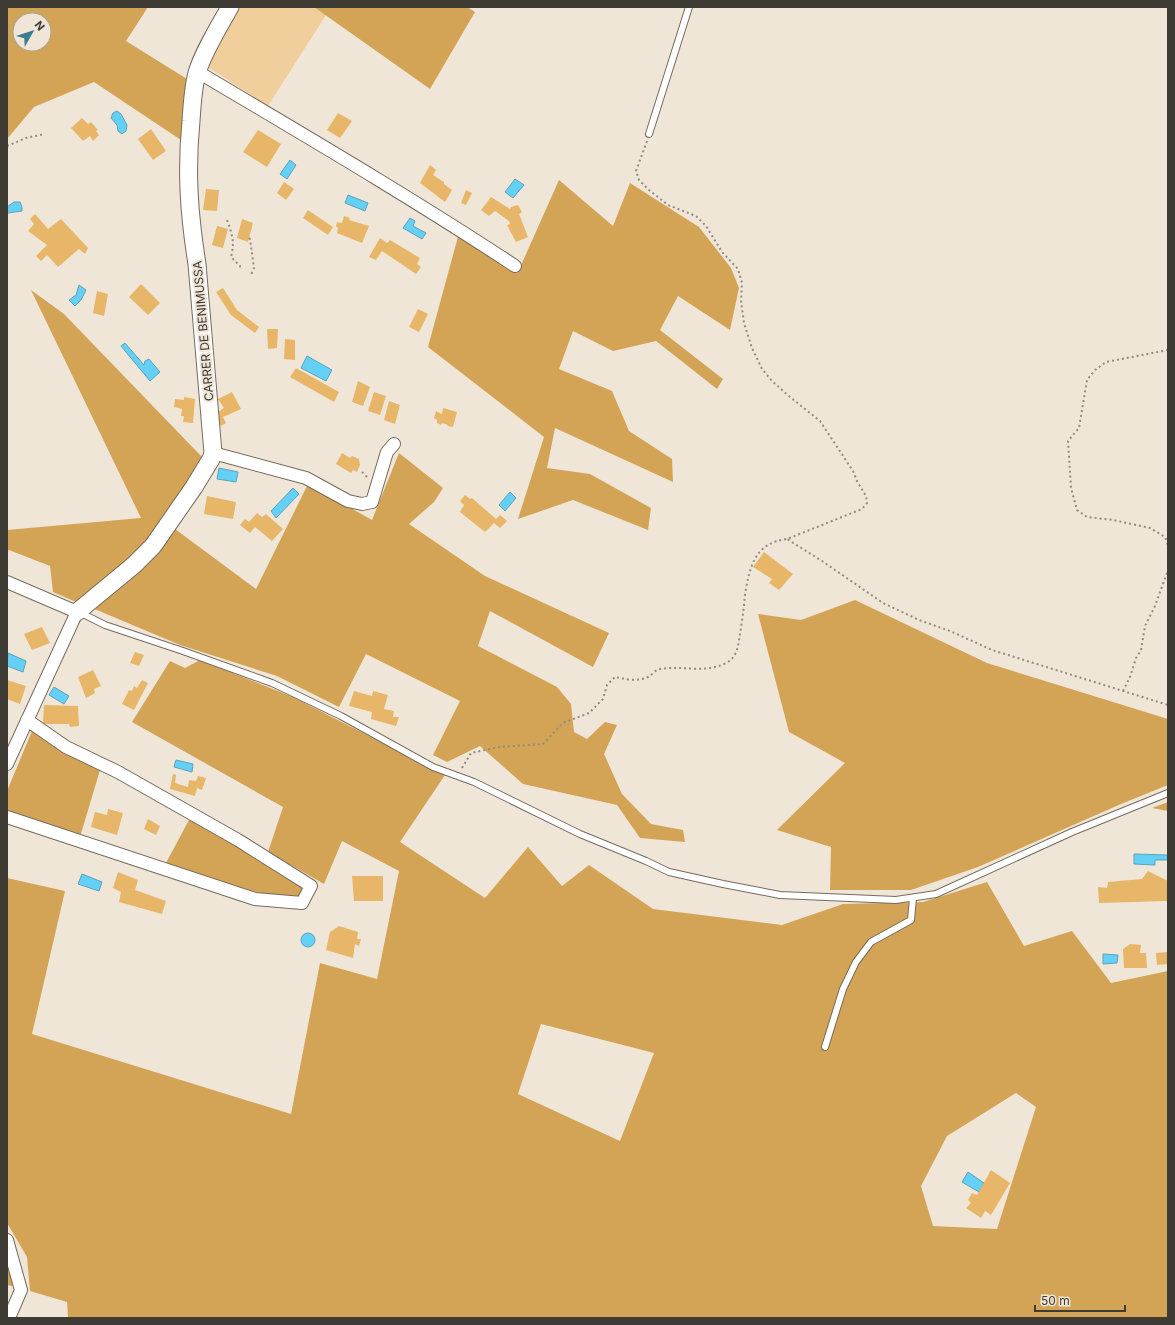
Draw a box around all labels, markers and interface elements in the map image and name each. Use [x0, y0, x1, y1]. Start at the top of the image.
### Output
north arrow [12, 12, 52, 52]
text: N [32, 18, 48, 33]
street label: CARRER DE BENIMUSSA [189, 260, 217, 402]
scale bar [1035, 1287, 1125, 1313]
text: 50 m [1041, 1293, 1070, 1308]

